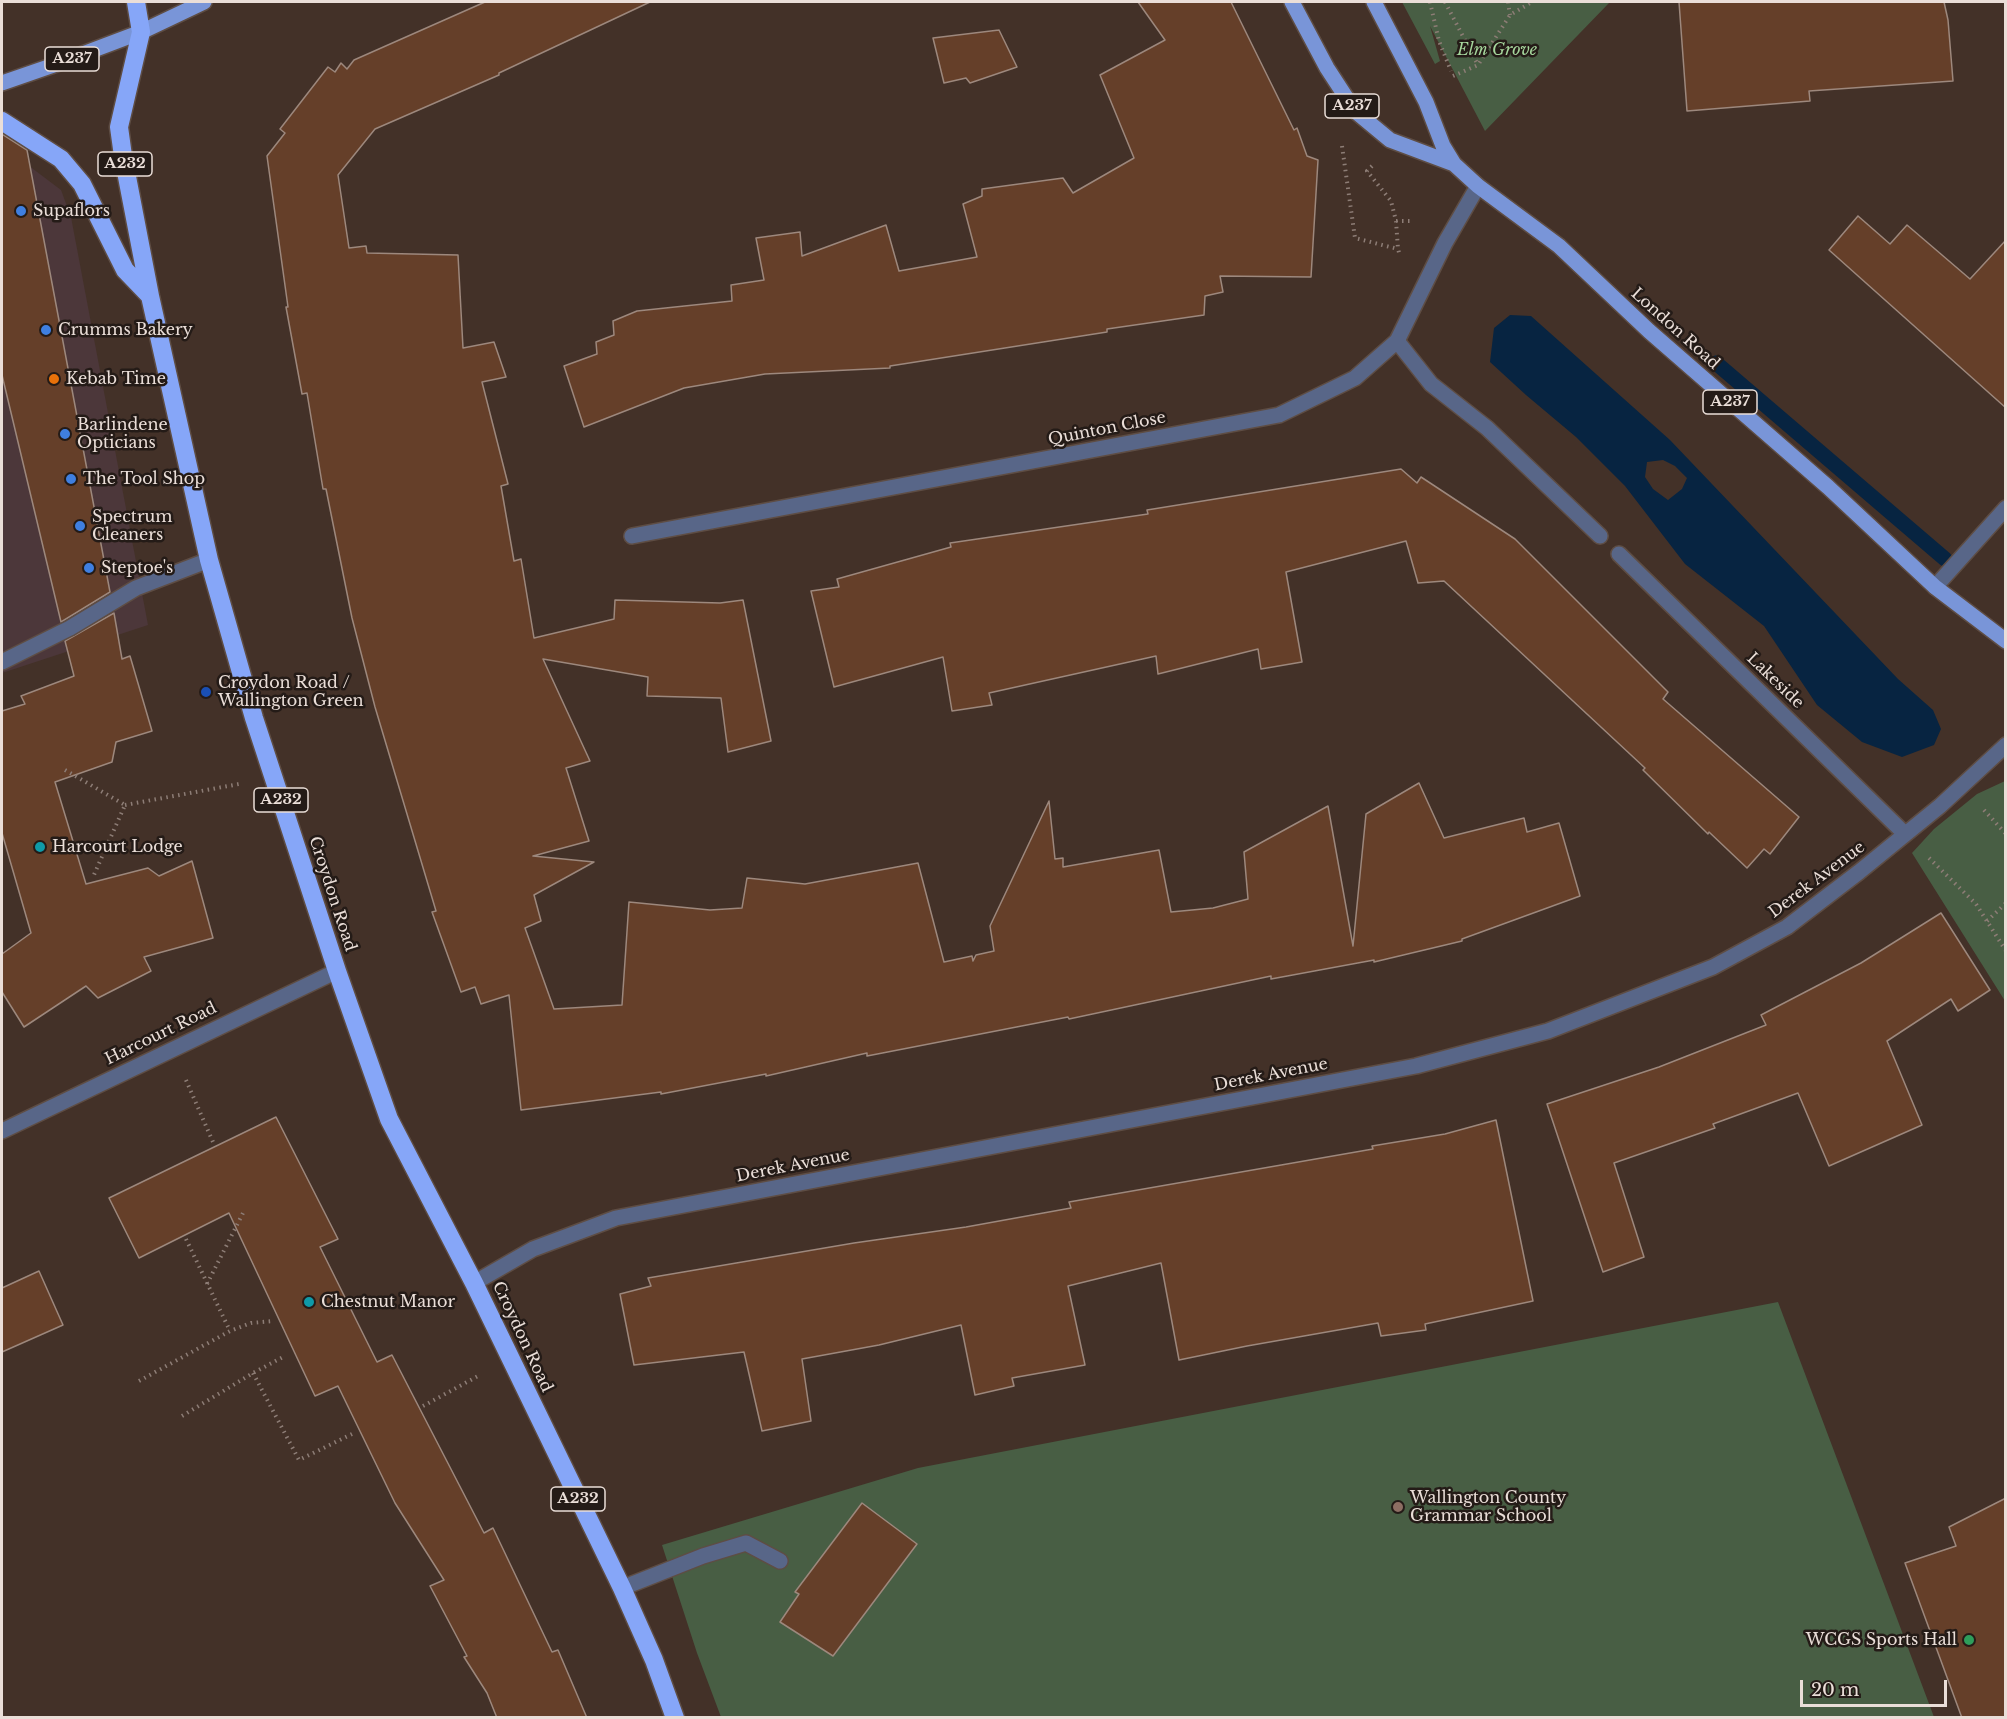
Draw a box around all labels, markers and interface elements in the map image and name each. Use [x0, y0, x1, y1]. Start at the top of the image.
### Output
park label: Elm Grove [1457, 40, 1537, 60]
road number: A237 [45, 47, 99, 71]
road number: A237 [1325, 94, 1379, 118]
road number: A232 [98, 152, 152, 176]
place label: Supaflors [33, 201, 110, 221]
marker: Supaflors [14, 204, 28, 218]
street label: London Road [1627, 284, 1723, 374]
place label: Crumms Bakery [58, 320, 193, 340]
marker: Crumms Bakery [39, 323, 53, 337]
place label: Kebab Time [66, 369, 166, 389]
marker: Kebab Time [47, 372, 61, 386]
road number: A237 [1703, 390, 1757, 414]
street label: Quinton Close [1047, 408, 1167, 450]
place label: Barlindene Opticians [77, 415, 168, 453]
marker: Barlindene Opticians [58, 427, 72, 441]
place label: The Tool Shop [83, 469, 205, 489]
marker: The Tool Shop [64, 472, 78, 486]
place label: Spectrum Cleaners [92, 507, 172, 545]
marker: Spectrum Cleaners [73, 519, 87, 533]
place label: Steptoe's [101, 558, 173, 578]
marker: Steptoe's [82, 561, 96, 575]
street label: Lakeside [1743, 649, 1807, 713]
place label: Croydon Road / Wallington Green [218, 673, 364, 711]
marker: Croydon Road / Wallington Green [199, 685, 213, 699]
road number: A232 [254, 788, 308, 812]
street label: Croydon Road [304, 834, 360, 954]
place label: Harcourt Lodge [52, 837, 183, 857]
street label: Derek Avenue [1765, 838, 1869, 922]
marker: Harcourt Lodge [33, 840, 47, 854]
street label: Harcourt Road [102, 999, 220, 1069]
street label: Derek Avenue [1213, 1055, 1329, 1095]
street label: Derek Avenue [735, 1146, 851, 1186]
street label: Croydon Road [488, 1279, 556, 1395]
place label: Chestnut Manor [321, 1292, 455, 1312]
marker: Chestnut Manor [302, 1295, 316, 1309]
road number: A232 [551, 1487, 605, 1511]
place label: Wallington County Grammar School [1410, 1488, 1566, 1526]
marker: Wallington County Grammar School [1391, 1500, 1405, 1514]
place label: WCGS Sports Hall [1806, 1630, 1957, 1650]
marker: WCGS Sports Hall [1962, 1633, 1976, 1647]
scale bar [1803, 1668, 1950, 1706]
text: 20 m [1811, 1679, 1859, 1701]

